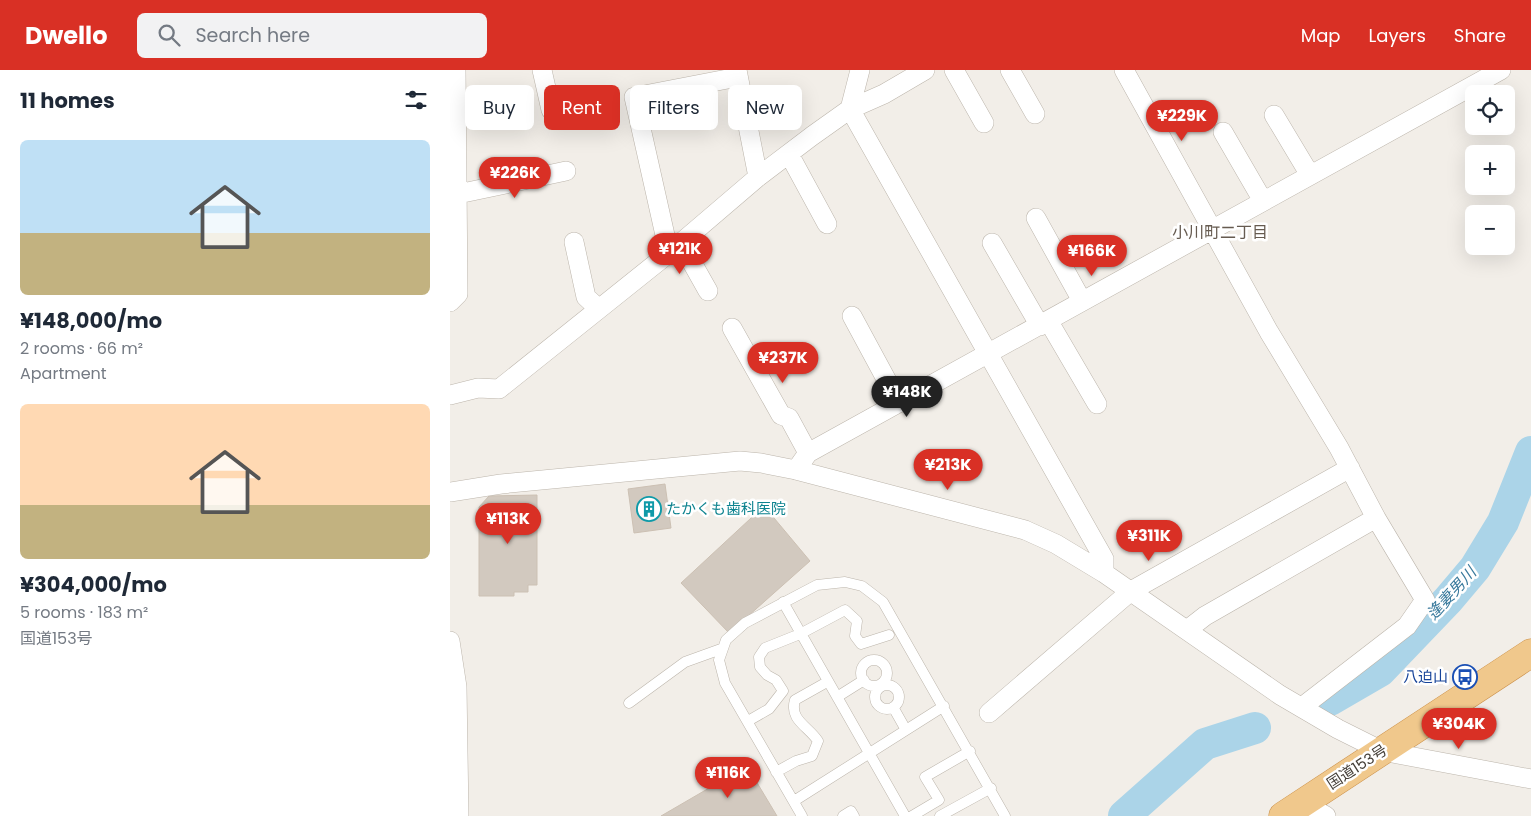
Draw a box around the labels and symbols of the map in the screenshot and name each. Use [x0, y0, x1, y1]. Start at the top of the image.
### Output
pin: ¥229K [1147, 100, 1217, 142]
pin: ¥226K [480, 156, 550, 199]
district label: 小川町二丁目 [1172, 221, 1268, 244]
pin: ¥121K [645, 232, 715, 275]
pin: ¥166K [1057, 234, 1127, 277]
pin: ¥237K [748, 342, 818, 384]
pin: ¥148K [872, 376, 942, 418]
pin: ¥213K [913, 448, 983, 491]
building icon: たかくも歯科医院 [636, 496, 662, 522]
place label: たかくも歯科医院 [666, 498, 786, 519]
pin: ¥113K [473, 502, 543, 545]
pin: ¥311K [1114, 520, 1184, 562]
water label: 逢妻男川 [1421, 560, 1483, 625]
bus stop icon: 八迫山 [1452, 664, 1478, 690]
place label: 八迫山 [1403, 666, 1448, 687]
pin: ¥304K [1424, 708, 1494, 750]
street label: 国道153号 [1322, 739, 1391, 794]
pin: ¥116K [693, 756, 763, 799]

